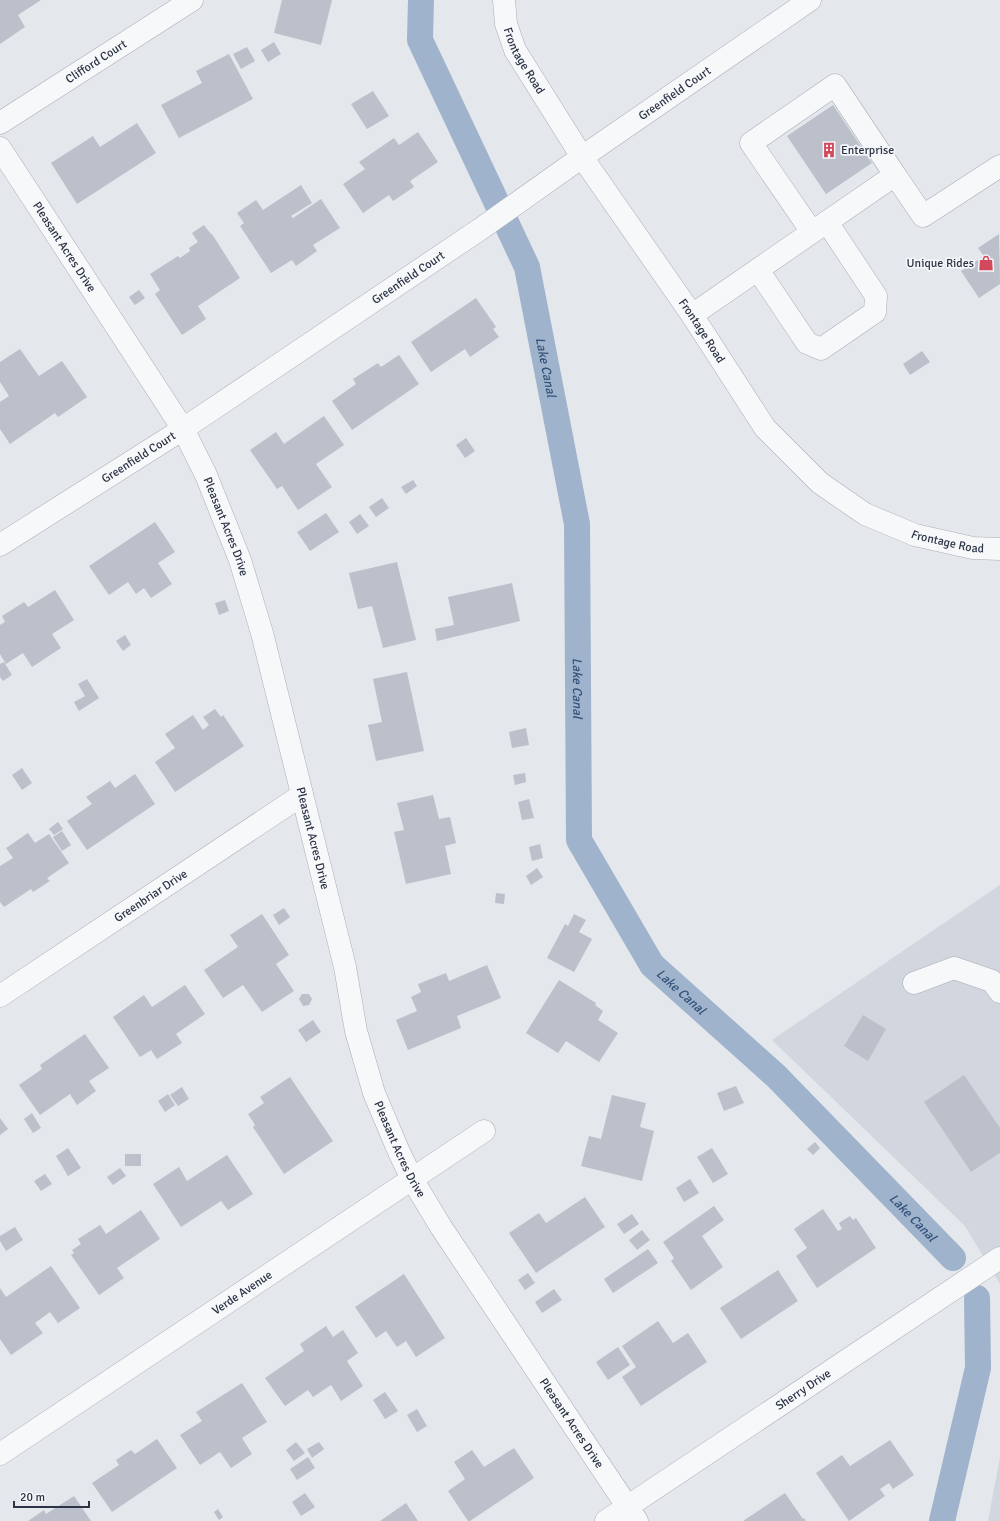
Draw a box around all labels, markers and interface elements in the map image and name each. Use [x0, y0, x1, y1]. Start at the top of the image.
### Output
street label: Frontage Road [500, 25, 548, 97]
street label: Clifford Court [63, 37, 130, 87]
street label: Greenfield Court [636, 63, 714, 124]
building icon: Enterprise [820, 141, 838, 159]
place label: Enterprise [841, 143, 894, 158]
street label: Pleasant Acres Drive [29, 199, 99, 295]
street label: Greenfield Court [369, 248, 448, 308]
shop icon: Unique Rides [977, 254, 995, 272]
place label: Unique Rides [907, 256, 974, 271]
street label: Frontage Road [675, 296, 728, 366]
water label: Lake Canal [532, 336, 559, 400]
street label: Greenfield Court [99, 429, 179, 487]
street label: Pleasant Acres Drive [200, 475, 251, 578]
street label: Frontage Road [909, 527, 984, 556]
water label: Lake Canal [569, 658, 585, 720]
street label: Pleasant Acres Drive [293, 786, 332, 891]
street label: Greenbriar Drive [112, 866, 190, 926]
water label: Lake Canal [653, 966, 710, 1019]
street label: Pleasant Acres Drive [370, 1099, 428, 1200]
water label: Lake Canal [886, 1191, 940, 1246]
street label: Verde Avenue [209, 1267, 275, 1318]
street label: Sherry Drive [773, 1366, 834, 1414]
street label: Pleasant Acres Drive [536, 1376, 607, 1471]
scale bar [14, 1483, 89, 1509]
text: 20 m [20, 1490, 45, 1505]

